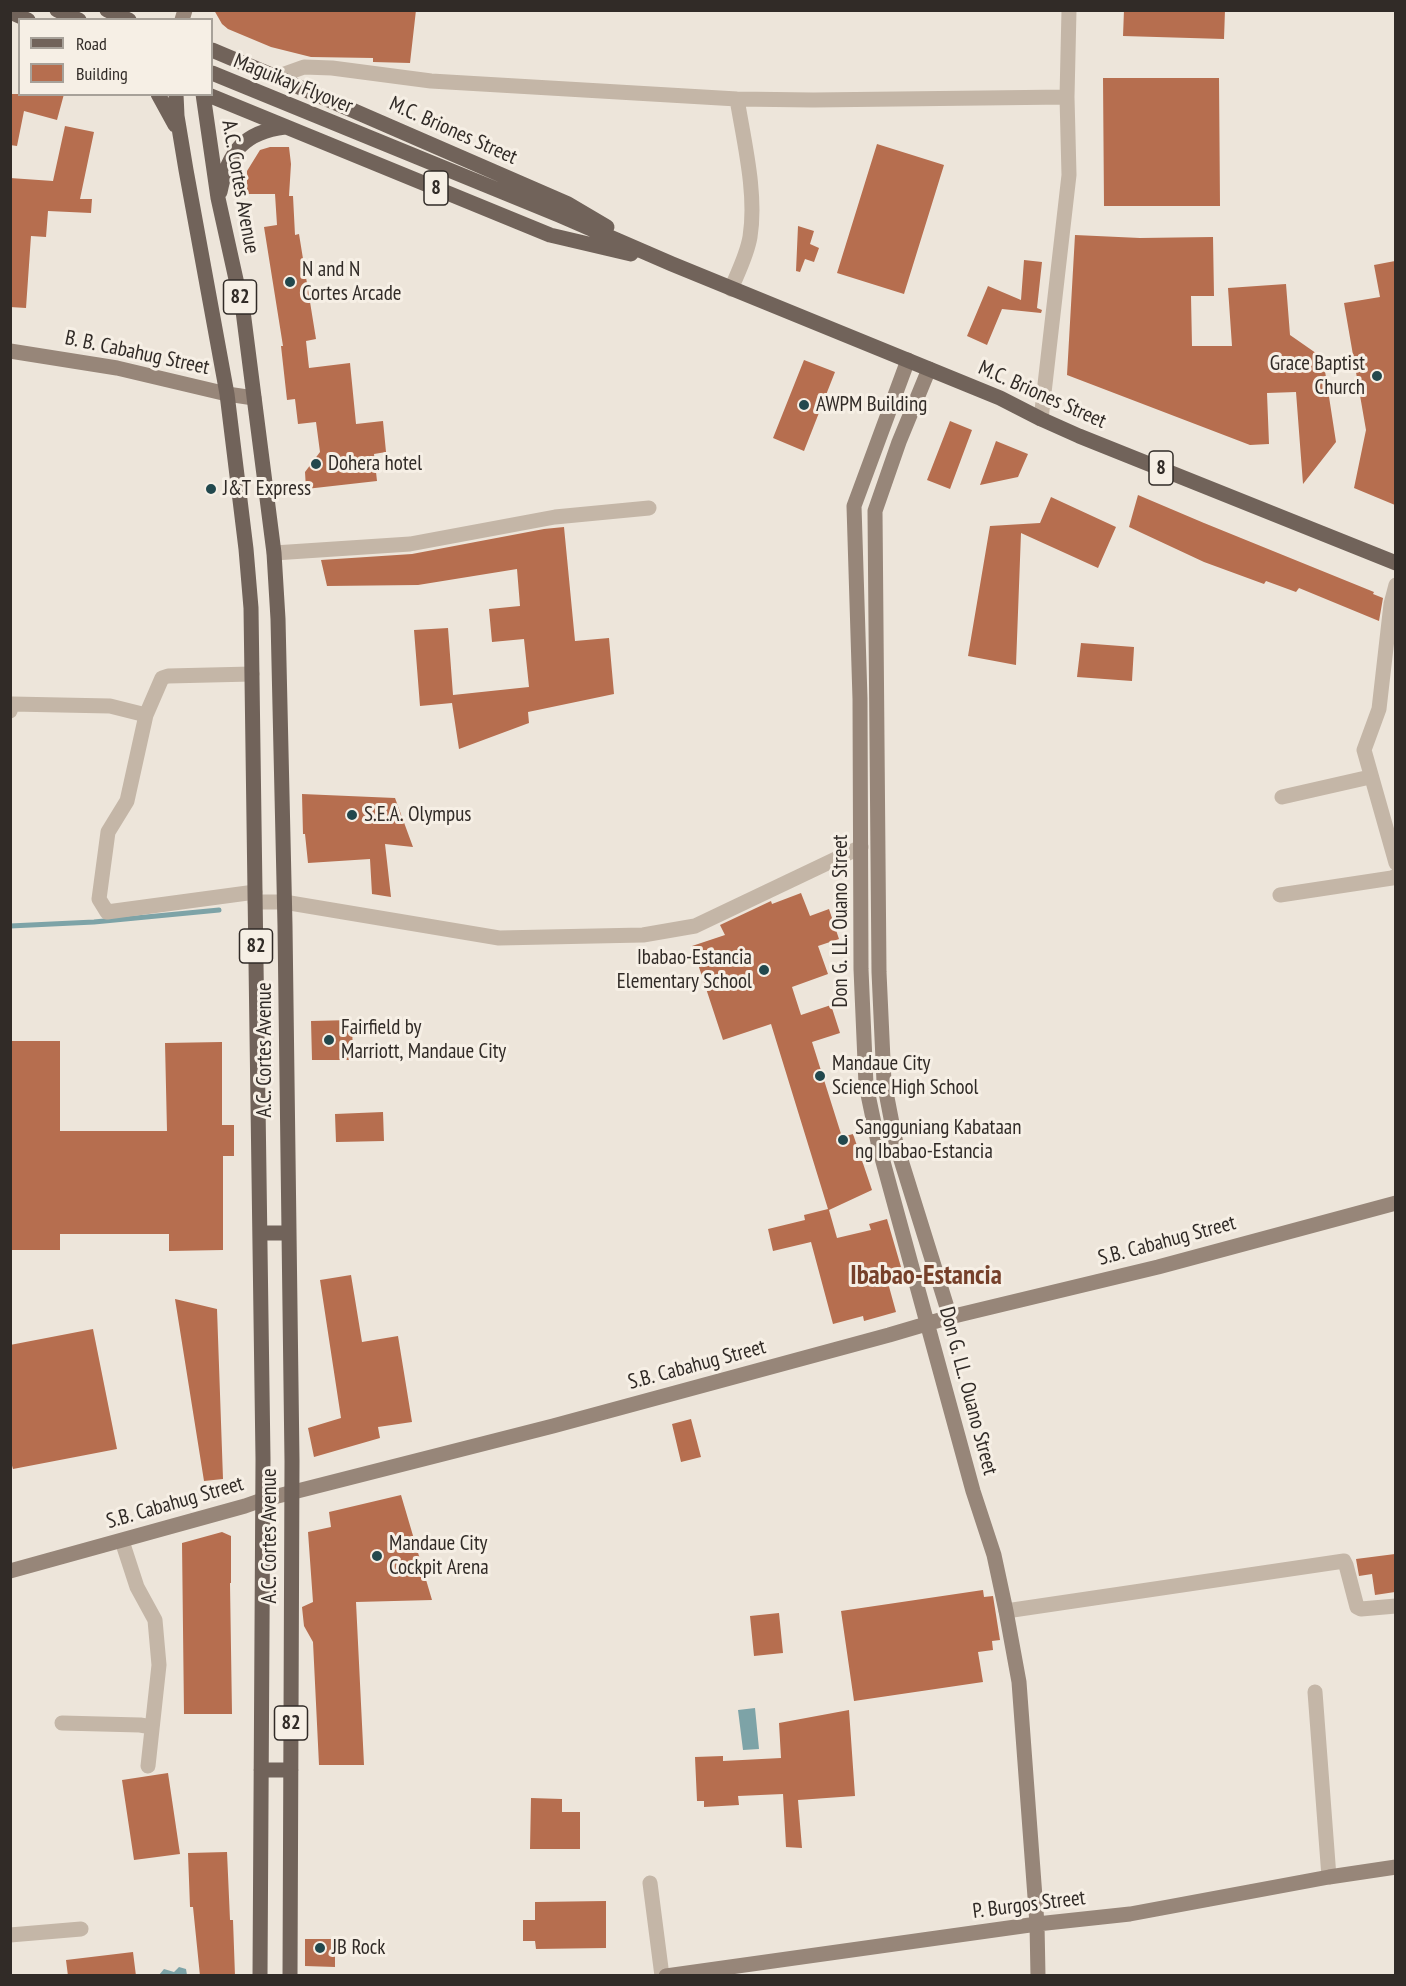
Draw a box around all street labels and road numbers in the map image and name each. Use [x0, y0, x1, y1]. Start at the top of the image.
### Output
street label: Maguikay Flyover [230, 49, 356, 119]
street label: M.C. Briones Street [385, 92, 521, 170]
street label: A.C. Cortes Avenue [216, 118, 264, 256]
road number: 8 [424, 171, 448, 205]
road number: 82 [224, 280, 256, 314]
street label: B. B. Cabahug Street [63, 325, 211, 381]
street label: M.C. Briones Street [974, 356, 1110, 434]
road number: 8 [1149, 451, 1173, 485]
street label: Don G. LL. Ouano Street [828, 834, 854, 1008]
road number: 82 [240, 929, 272, 963]
street label: A.C. Cortes Avenue [252, 982, 278, 1118]
street label: S.B. Cabahug Street [1095, 1211, 1239, 1271]
street label: Don G. LL. Ouano Street [933, 1304, 1003, 1478]
street label: S.B. Cabahug Street [625, 1335, 769, 1395]
street label: A.C. Cortes Avenue [257, 1468, 283, 1604]
street label: S.B. Cabahug Street [104, 1471, 246, 1535]
road number: 82 [274, 1706, 308, 1740]
street label: P. Burgos Street [971, 1886, 1087, 1924]

